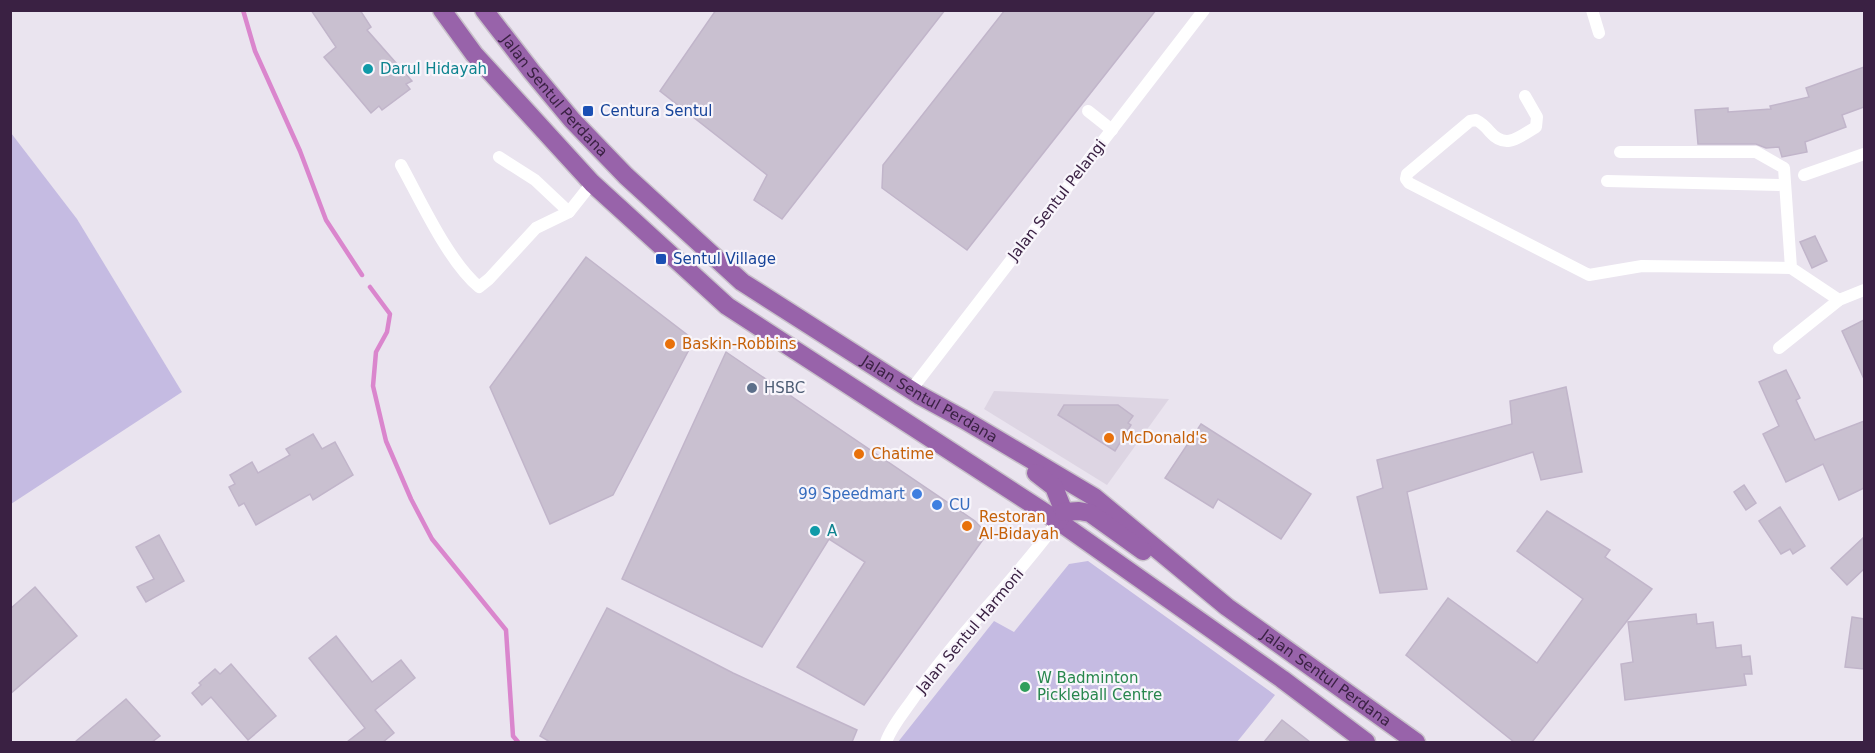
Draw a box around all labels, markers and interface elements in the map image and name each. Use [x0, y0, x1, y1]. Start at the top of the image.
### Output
street label: Jalan Sentul Perdana [497, 30, 612, 161]
place label: Darul Hidayah [380, 60, 487, 78]
marker: Darul Hidayah [361, 62, 375, 76]
place label: Centura Sentul [600, 102, 713, 120]
marker: Centura Sentul [581, 104, 595, 118]
street label: Jalan Sentul Pelangi [1004, 136, 1110, 265]
place label: Sentul Village [673, 250, 776, 268]
marker: Sentul Village [654, 252, 668, 266]
place label: Baskin-Robbins [682, 335, 797, 353]
marker: Baskin-Robbins [663, 337, 677, 351]
street label: Jalan Sentul Perdana [857, 351, 1001, 446]
place label: HSBC [764, 379, 805, 397]
marker: HSBC [745, 381, 759, 395]
place label: McDonald's [1121, 429, 1207, 447]
marker: McDonald's [1102, 431, 1116, 445]
place label: Chatime [871, 445, 934, 463]
marker: Chatime [852, 447, 866, 461]
place label: 99 Speedmart [798, 485, 905, 503]
marker: 99 Speedmart [910, 487, 924, 501]
place label: CU [949, 496, 970, 514]
marker: CU [930, 498, 944, 512]
place label: Restoran Al-Bidayah [979, 508, 1059, 543]
marker: Restoran Al-Bidayah [960, 519, 974, 533]
place label: A [827, 522, 838, 540]
marker: A [808, 524, 822, 538]
street label: Jalan Sentul Harmoni [912, 565, 1028, 698]
street label: Jalan Sentul Perdana [1257, 625, 1395, 730]
place label: W Badminton Pickleball Centre [1037, 669, 1162, 704]
marker: W Badminton Pickleball Centre [1018, 680, 1032, 694]

